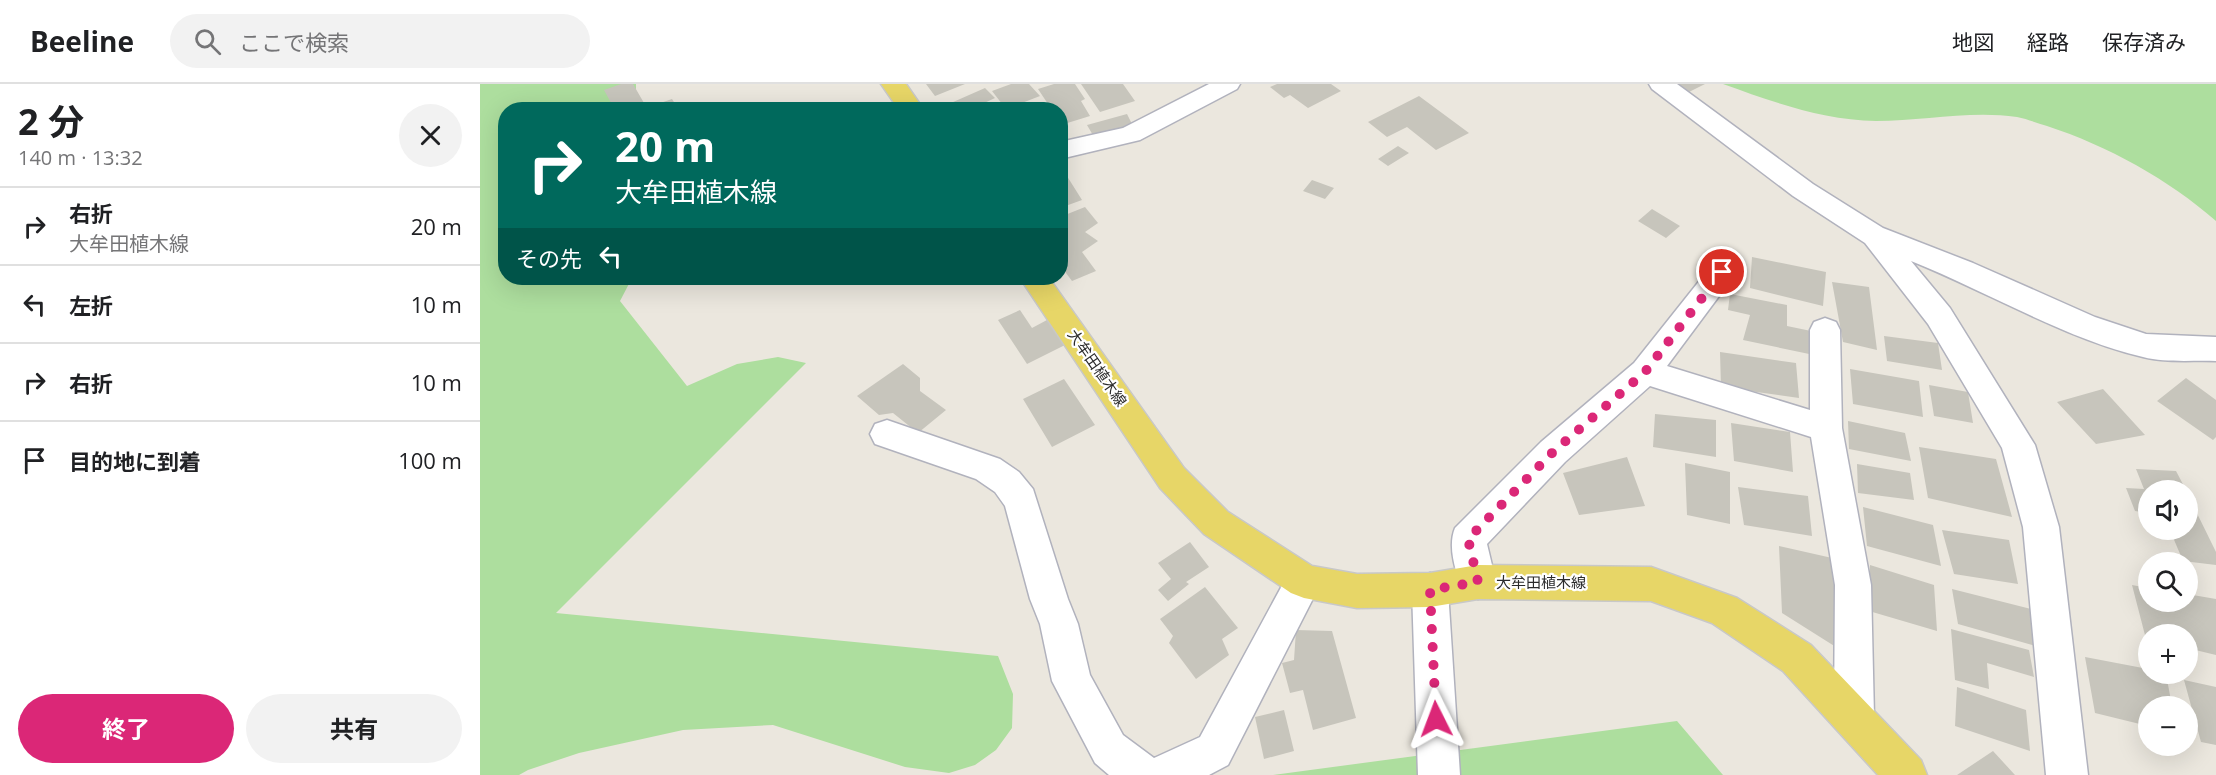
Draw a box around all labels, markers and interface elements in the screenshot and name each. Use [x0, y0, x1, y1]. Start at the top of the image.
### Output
search box [170, 14, 590, 68]
text: Beeline [30, 22, 134, 60]
icon: search [191, 25, 224, 58]
text: ここで検索 [239, 27, 349, 57]
text: 地図 [1952, 28, 1994, 56]
text: 経路 [2027, 28, 2069, 56]
text: 保存済み [2102, 28, 2186, 56]
text: 2 分 [18, 97, 84, 146]
button: close [399, 104, 462, 167]
text: 20 m [615, 117, 715, 174]
icon: right [516, 126, 594, 204]
text: 140 m · 13:32 [18, 144, 143, 171]
text: 大牟田植木線 [615, 173, 777, 210]
text: 右折 [69, 198, 113, 228]
icon: right [18, 210, 51, 243]
text: 20 m [411, 211, 462, 241]
text: 大牟田植木線 [69, 230, 189, 257]
icon: left [594, 240, 627, 273]
text: その先 [516, 243, 582, 273]
pin [1696, 246, 1747, 297]
icon: arrive [1705, 255, 1738, 288]
icon: left [18, 288, 51, 321]
text: 10 m [411, 289, 462, 319]
text: 左折 [69, 290, 113, 320]
street label: 大牟田植木線 [1064, 325, 1132, 410]
icon: right [18, 366, 51, 399]
text: 10 m [411, 367, 462, 397]
text: 右折 [69, 368, 113, 398]
icon: arrive [18, 444, 51, 477]
text: 100 m [398, 445, 462, 475]
text: 目的地に到着 [69, 446, 201, 476]
map controls [2138, 480, 2198, 756]
button: sound [2138, 480, 2198, 540]
button: search [2138, 552, 2198, 612]
street label: 大牟田植木線 [1496, 572, 1586, 592]
button: + [2138, 624, 2198, 684]
position arrow [1404, 687, 1468, 751]
button: 終了 [18, 694, 234, 763]
button: 共有 [246, 694, 462, 763]
button: − [2138, 696, 2198, 756]

